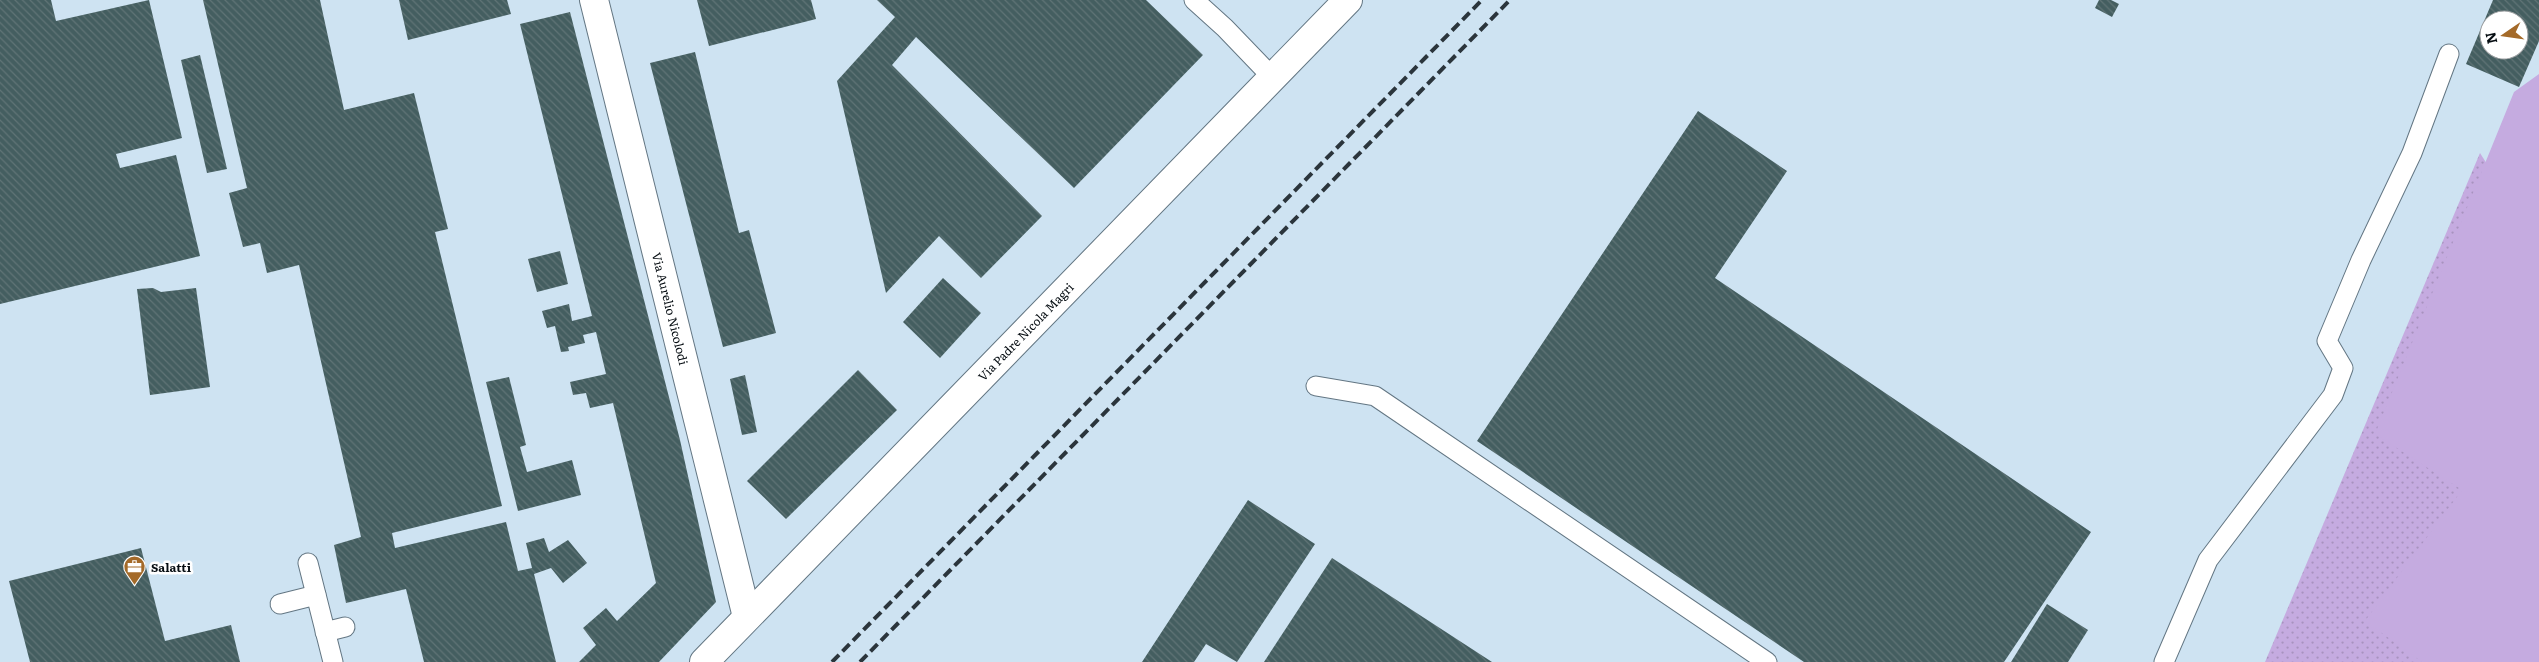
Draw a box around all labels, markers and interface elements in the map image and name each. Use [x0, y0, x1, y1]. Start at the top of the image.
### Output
north arrow [2479, 10, 2529, 60]
text: N [2479, 30, 2501, 46]
street label: Via Aurelio Nicolodi [648, 250, 693, 367]
street label: Via Padre Nicola Magri [973, 278, 1077, 385]
office icon: Salatti [123, 555, 147, 586]
place label: Salatti [151, 558, 192, 576]

